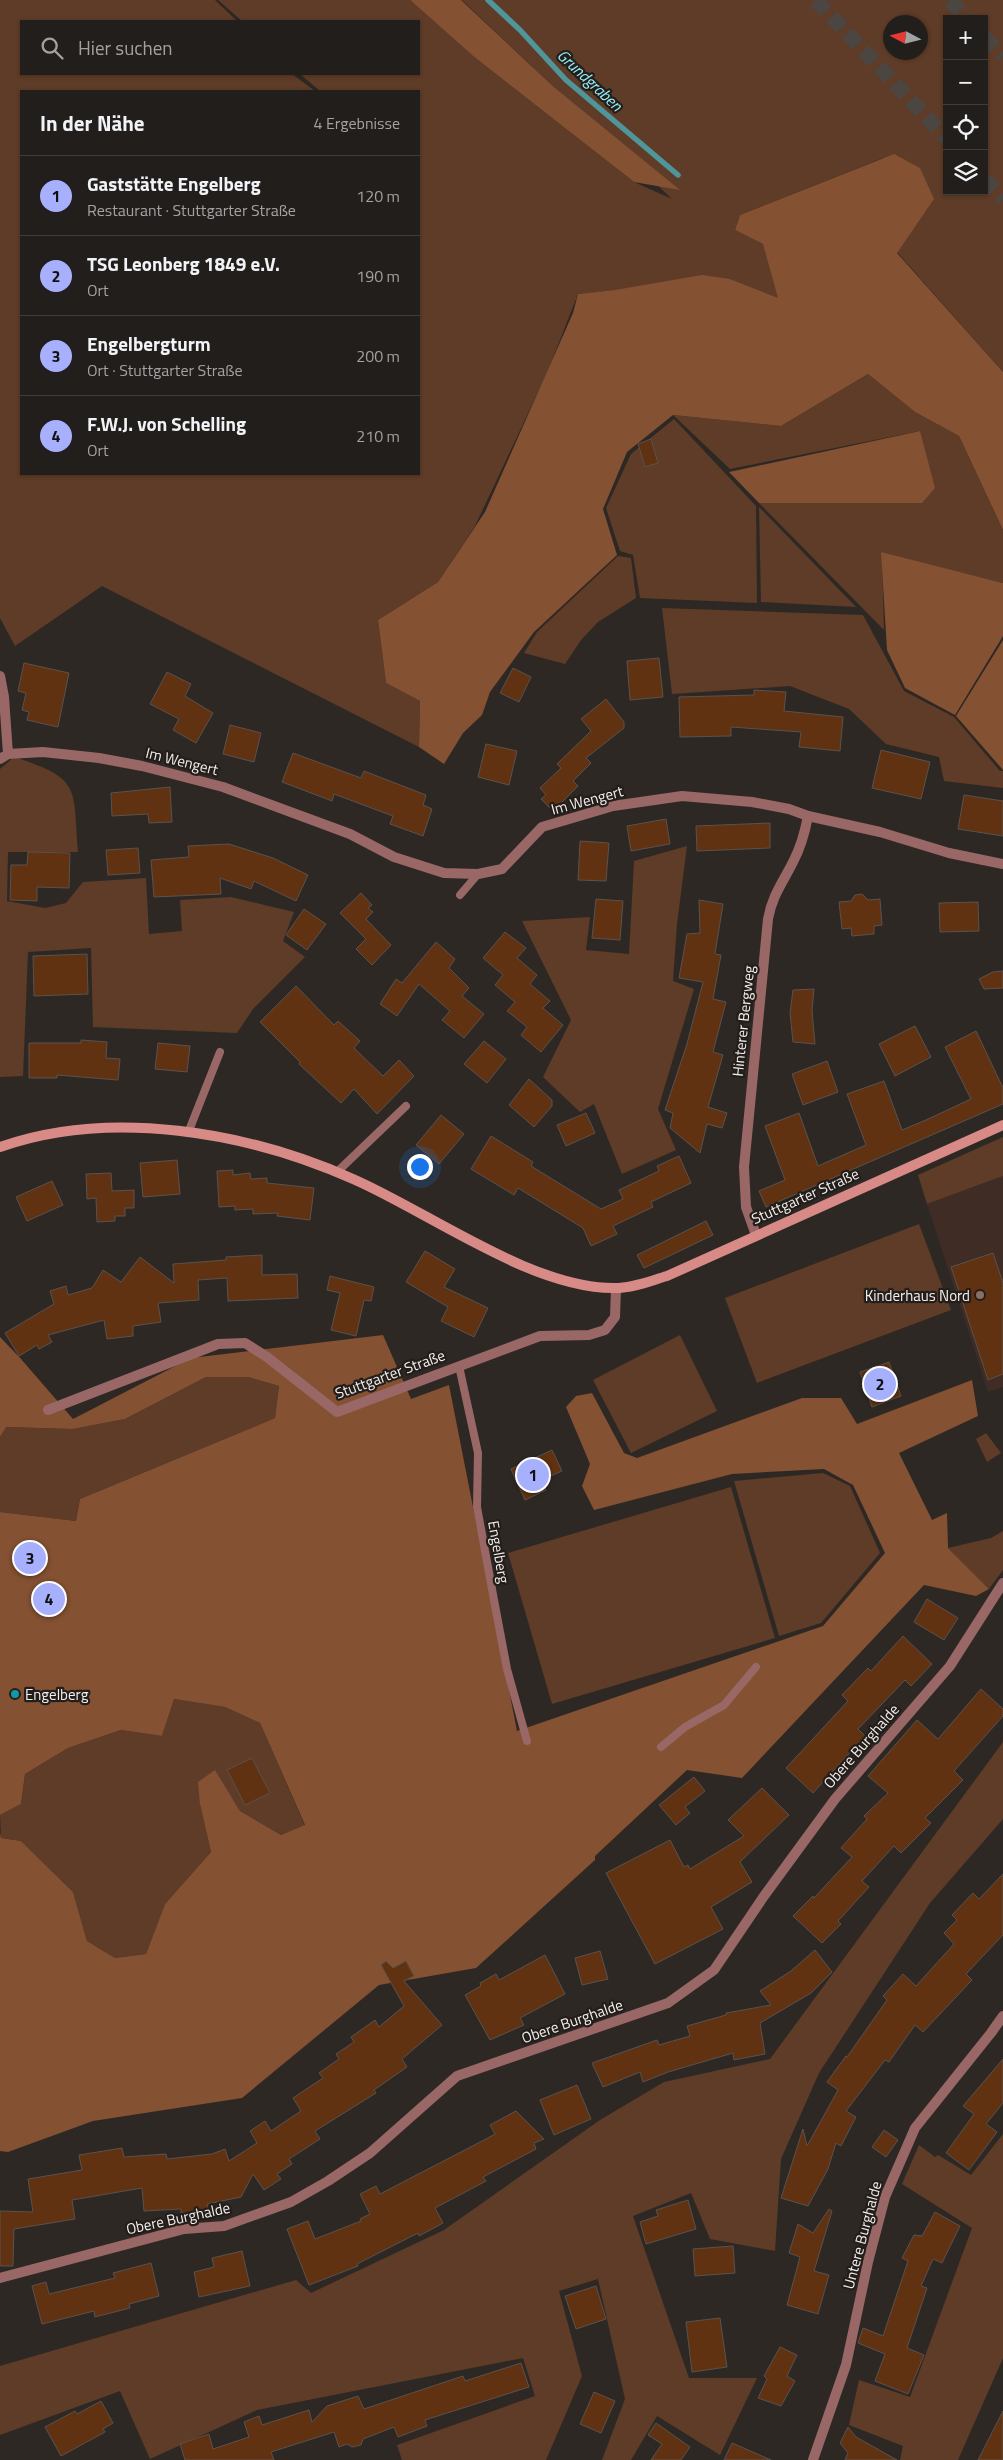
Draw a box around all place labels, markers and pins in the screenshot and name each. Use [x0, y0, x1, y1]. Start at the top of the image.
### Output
place label: Kinderhaus Nord [865, 1284, 970, 1307]
marker: Kinderhaus Nord [974, 1289, 986, 1301]
pin: 2 [864, 1365, 896, 1403]
pin: 1 [517, 1456, 549, 1494]
pin: 3 [14, 1539, 46, 1577]
pin: 4 [33, 1580, 65, 1618]
place label: Engelberg [25, 1683, 89, 1706]
marker: Engelberg [9, 1688, 21, 1700]

